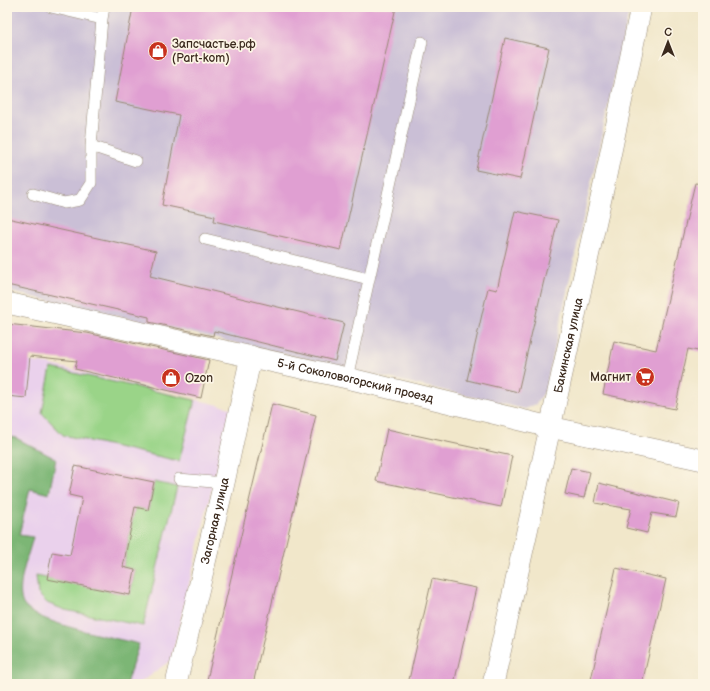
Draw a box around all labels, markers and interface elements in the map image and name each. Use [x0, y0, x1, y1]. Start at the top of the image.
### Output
north arrow [648, 22, 688, 62]
text: С [664, 26, 672, 39]
place label: Запсчастье.рф (Part-kom) [172, 37, 256, 66]
shop icon: Запсчастье.рф (Part-kom) [147, 40, 169, 62]
street label: Бакинская улица [550, 296, 586, 395]
street label: 5-й Соколовогорский проезд [276, 355, 436, 406]
supermarket icon: Магнит [634, 366, 656, 388]
shop icon: Ozon [160, 367, 182, 389]
place label: Магнит [590, 370, 631, 385]
place label: Ozon [185, 371, 213, 386]
street label: Загорная улица [197, 476, 233, 565]

